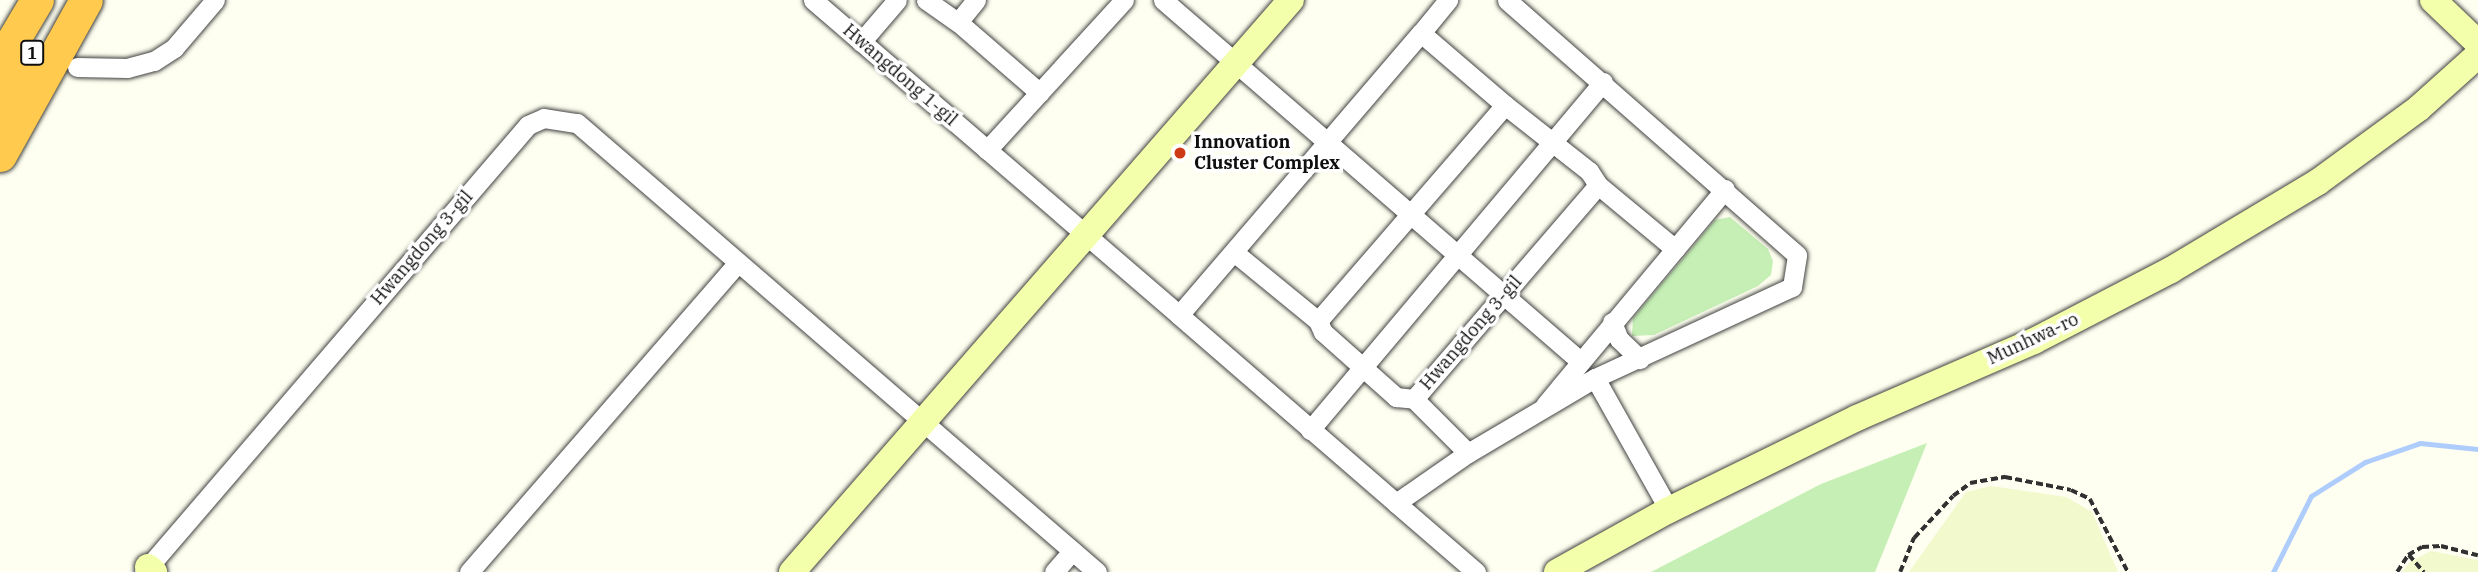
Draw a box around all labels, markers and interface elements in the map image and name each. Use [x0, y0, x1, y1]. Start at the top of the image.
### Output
street label: Hwangdong 1-gil [838, 19, 962, 131]
road number: 1 [20, 40, 44, 66]
place label: Innovation Cluster Complex [1194, 132, 1340, 174]
marker: Innovation Cluster Complex [1172, 145, 1188, 161]
street label: Hwangdong 3-gil [366, 186, 478, 310]
street label: Hwangdong 3-gil [1415, 271, 1527, 395]
street label: Munhwa-ro [1984, 308, 2082, 370]

